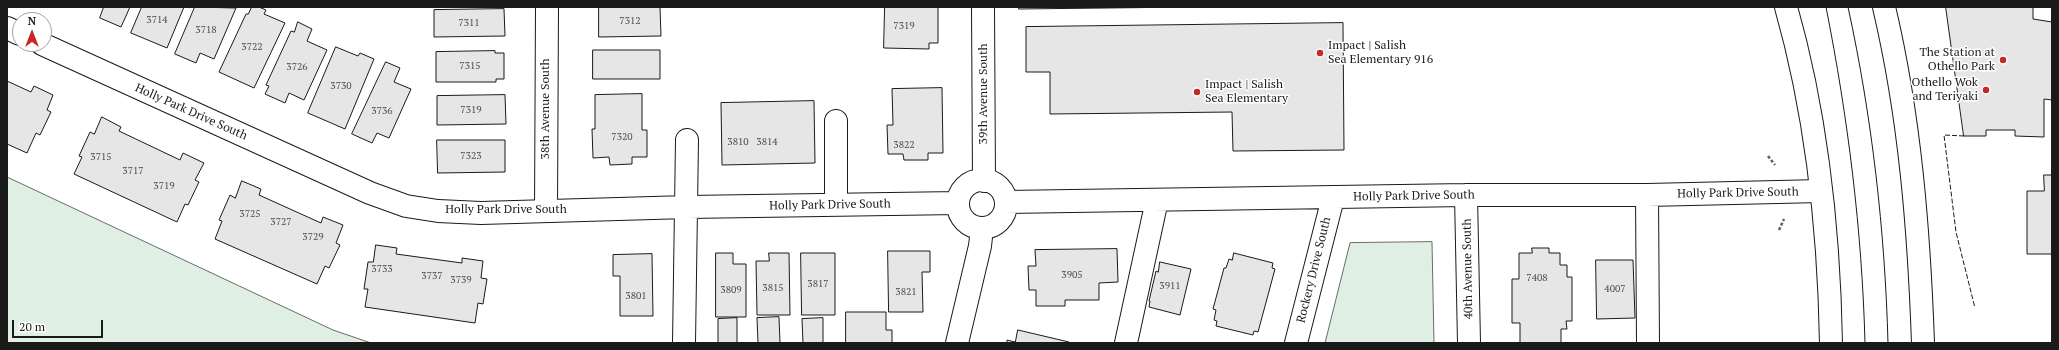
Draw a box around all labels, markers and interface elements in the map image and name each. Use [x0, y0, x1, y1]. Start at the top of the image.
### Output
north arrow [12, 12, 52, 52]
text: N [28, 14, 36, 28]
house number: 3714 [146, 14, 168, 26]
house number: 7312 [619, 15, 641, 27]
house number: 7311 [458, 17, 480, 29]
house number: 7319 [893, 20, 915, 32]
house number: 3718 [195, 24, 217, 36]
place label: Impact | Salish Sea Elementary 916 [1328, 39, 1433, 67]
house number: 3722 [241, 41, 263, 53]
street label: 39th Avenue South [977, 44, 991, 144]
place label: The Station at Othello Park [1919, 46, 1995, 74]
marker: Impact | Salish Sea Elementary 916 [1315, 48, 1325, 58]
marker: The Station at Othello Park [1998, 55, 2008, 65]
street label: 38th Avenue South [539, 59, 553, 159]
house number: 7315 [459, 60, 481, 72]
house number: 3726 [286, 61, 308, 73]
place label: Othello Wok and Teriyaki [1912, 76, 1978, 104]
place label: Impact | Salish Sea Elementary [1205, 78, 1288, 106]
house number: 3730 [330, 80, 352, 92]
street label: Holly Park Drive South [133, 81, 249, 143]
marker: Othello Wok and Teriyaki [1981, 85, 1991, 95]
marker: Impact | Salish Sea Elementary [1192, 87, 1202, 97]
house number: 7319 [460, 104, 482, 116]
house number: 3736 [371, 105, 393, 117]
house number: 7320 [611, 131, 633, 143]
house number: 3810 [727, 136, 749, 148]
house number: 3814 [756, 136, 778, 148]
house number: 3822 [893, 139, 915, 151]
house number: 7323 [460, 150, 482, 162]
house number: 3715 [90, 151, 112, 163]
house number: 3717 [122, 165, 144, 177]
house number: 3719 [153, 180, 175, 192]
street label: Holly Park Drive South [1677, 185, 1799, 201]
street label: Holly Park Drive South [1353, 188, 1475, 204]
street label: Holly Park Drive South [769, 197, 891, 213]
street label: Holly Park Drive South [445, 203, 567, 217]
house number: 3725 [239, 208, 261, 220]
house number: 3727 [270, 216, 292, 228]
street label: Rockery Drive South [1294, 216, 1334, 324]
street label: 40th Avenue South [1460, 218, 1476, 320]
house number: 3729 [302, 231, 324, 243]
house number: 3733 [371, 263, 393, 275]
house number: 3905 [1061, 269, 1083, 281]
house number: 3737 [421, 270, 443, 282]
house number: 7408 [1526, 272, 1548, 284]
house number: 3739 [450, 274, 472, 286]
house number: 3817 [807, 278, 829, 290]
house number: 3911 [1159, 280, 1181, 292]
house number: 3815 [762, 282, 784, 294]
house number: 4007 [1604, 283, 1626, 295]
house number: 3809 [720, 284, 742, 296]
house number: 3821 [895, 286, 917, 298]
house number: 3801 [625, 290, 647, 302]
scale bar [14, 312, 105, 338]
text: 20 m [19, 319, 45, 334]

